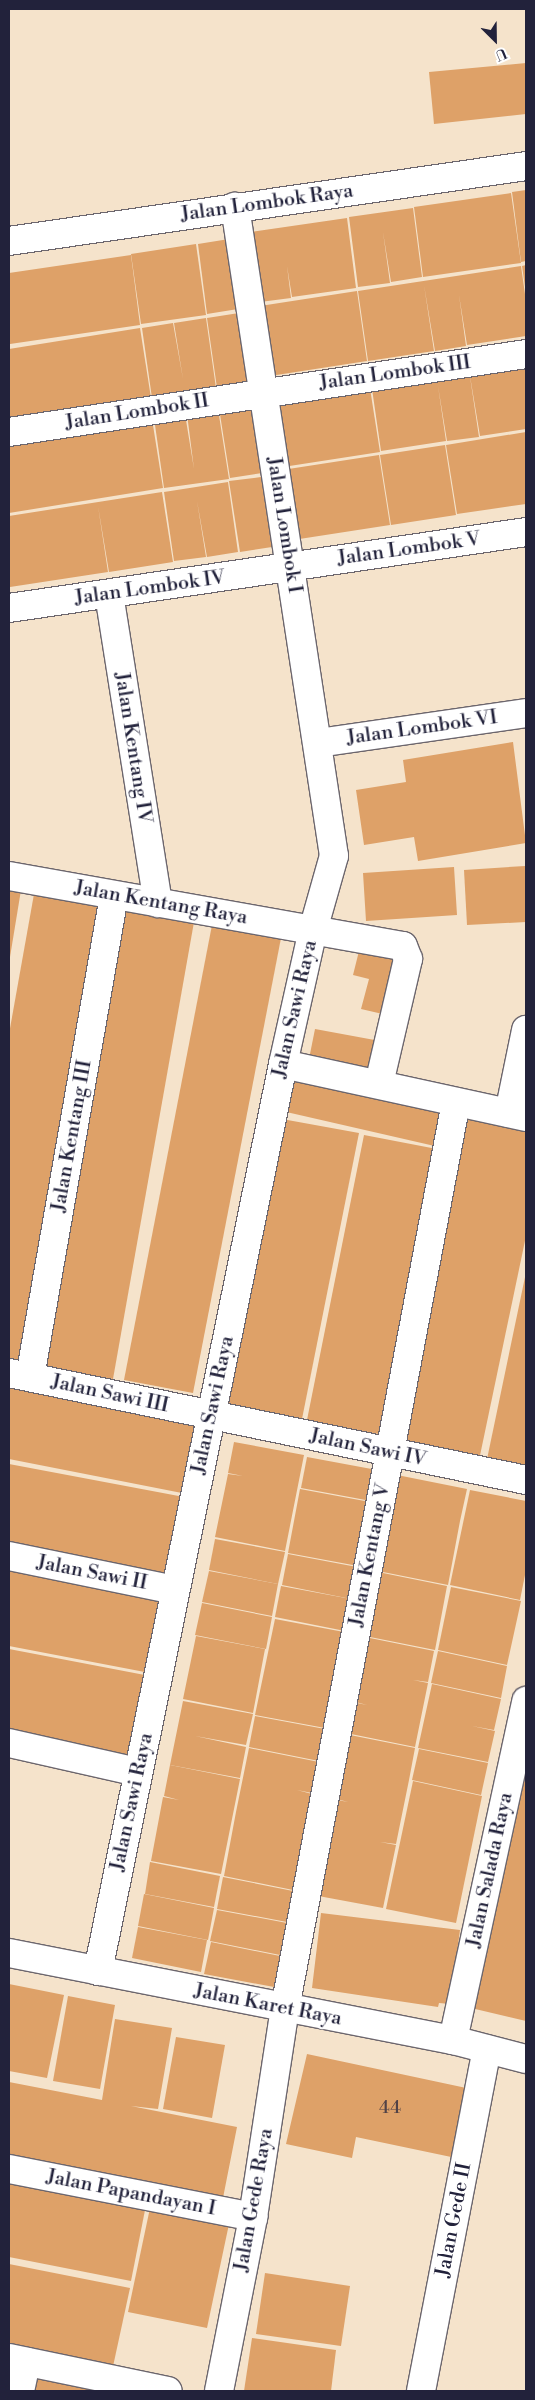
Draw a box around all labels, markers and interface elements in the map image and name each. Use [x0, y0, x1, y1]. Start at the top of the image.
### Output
north arrow [470, 15, 520, 65]
text: U [492, 43, 509, 64]
street label: Jalan Lombok Raya [179, 179, 355, 227]
street label: Jalan Lombok III [318, 350, 472, 396]
street label: Jalan Lombok II [63, 389, 211, 435]
street label: Jalan Lombok I [261, 455, 307, 595]
street label: Jalan Lombok V [336, 527, 482, 571]
street label: Jalan Lombok IV [73, 566, 227, 610]
street label: Jalan Kentang IV [109, 671, 157, 825]
street label: Jalan Lombok VI [345, 706, 499, 750]
street label: Jalan Kentang Raya [73, 876, 249, 930]
street label: Jalan Sawi Raya [267, 938, 323, 1080]
street label: Jalan Kentang III [47, 1058, 97, 1214]
street label: Jalan Sawi Raya [187, 1334, 239, 1476]
street label: Jalan Sawi III [49, 1370, 171, 1418]
street label: Jalan Sawi IV [308, 1424, 428, 1472]
street label: Jalan Kentang V [344, 1481, 396, 1629]
street label: Jalan Sawi II [35, 1551, 149, 1595]
street label: Jalan Sawi Raya [106, 1731, 158, 1873]
street label: Jalan Salada Raya [462, 1790, 518, 1950]
street label: Jalan Karet Raya [192, 1979, 344, 2031]
house number: 44 [379, 2097, 401, 2119]
street label: Jalan Gede Raya [230, 2126, 278, 2274]
street label: Jalan Gede II [431, 2161, 477, 2279]
street label: Jalan Papandayan I [44, 2165, 218, 2221]

